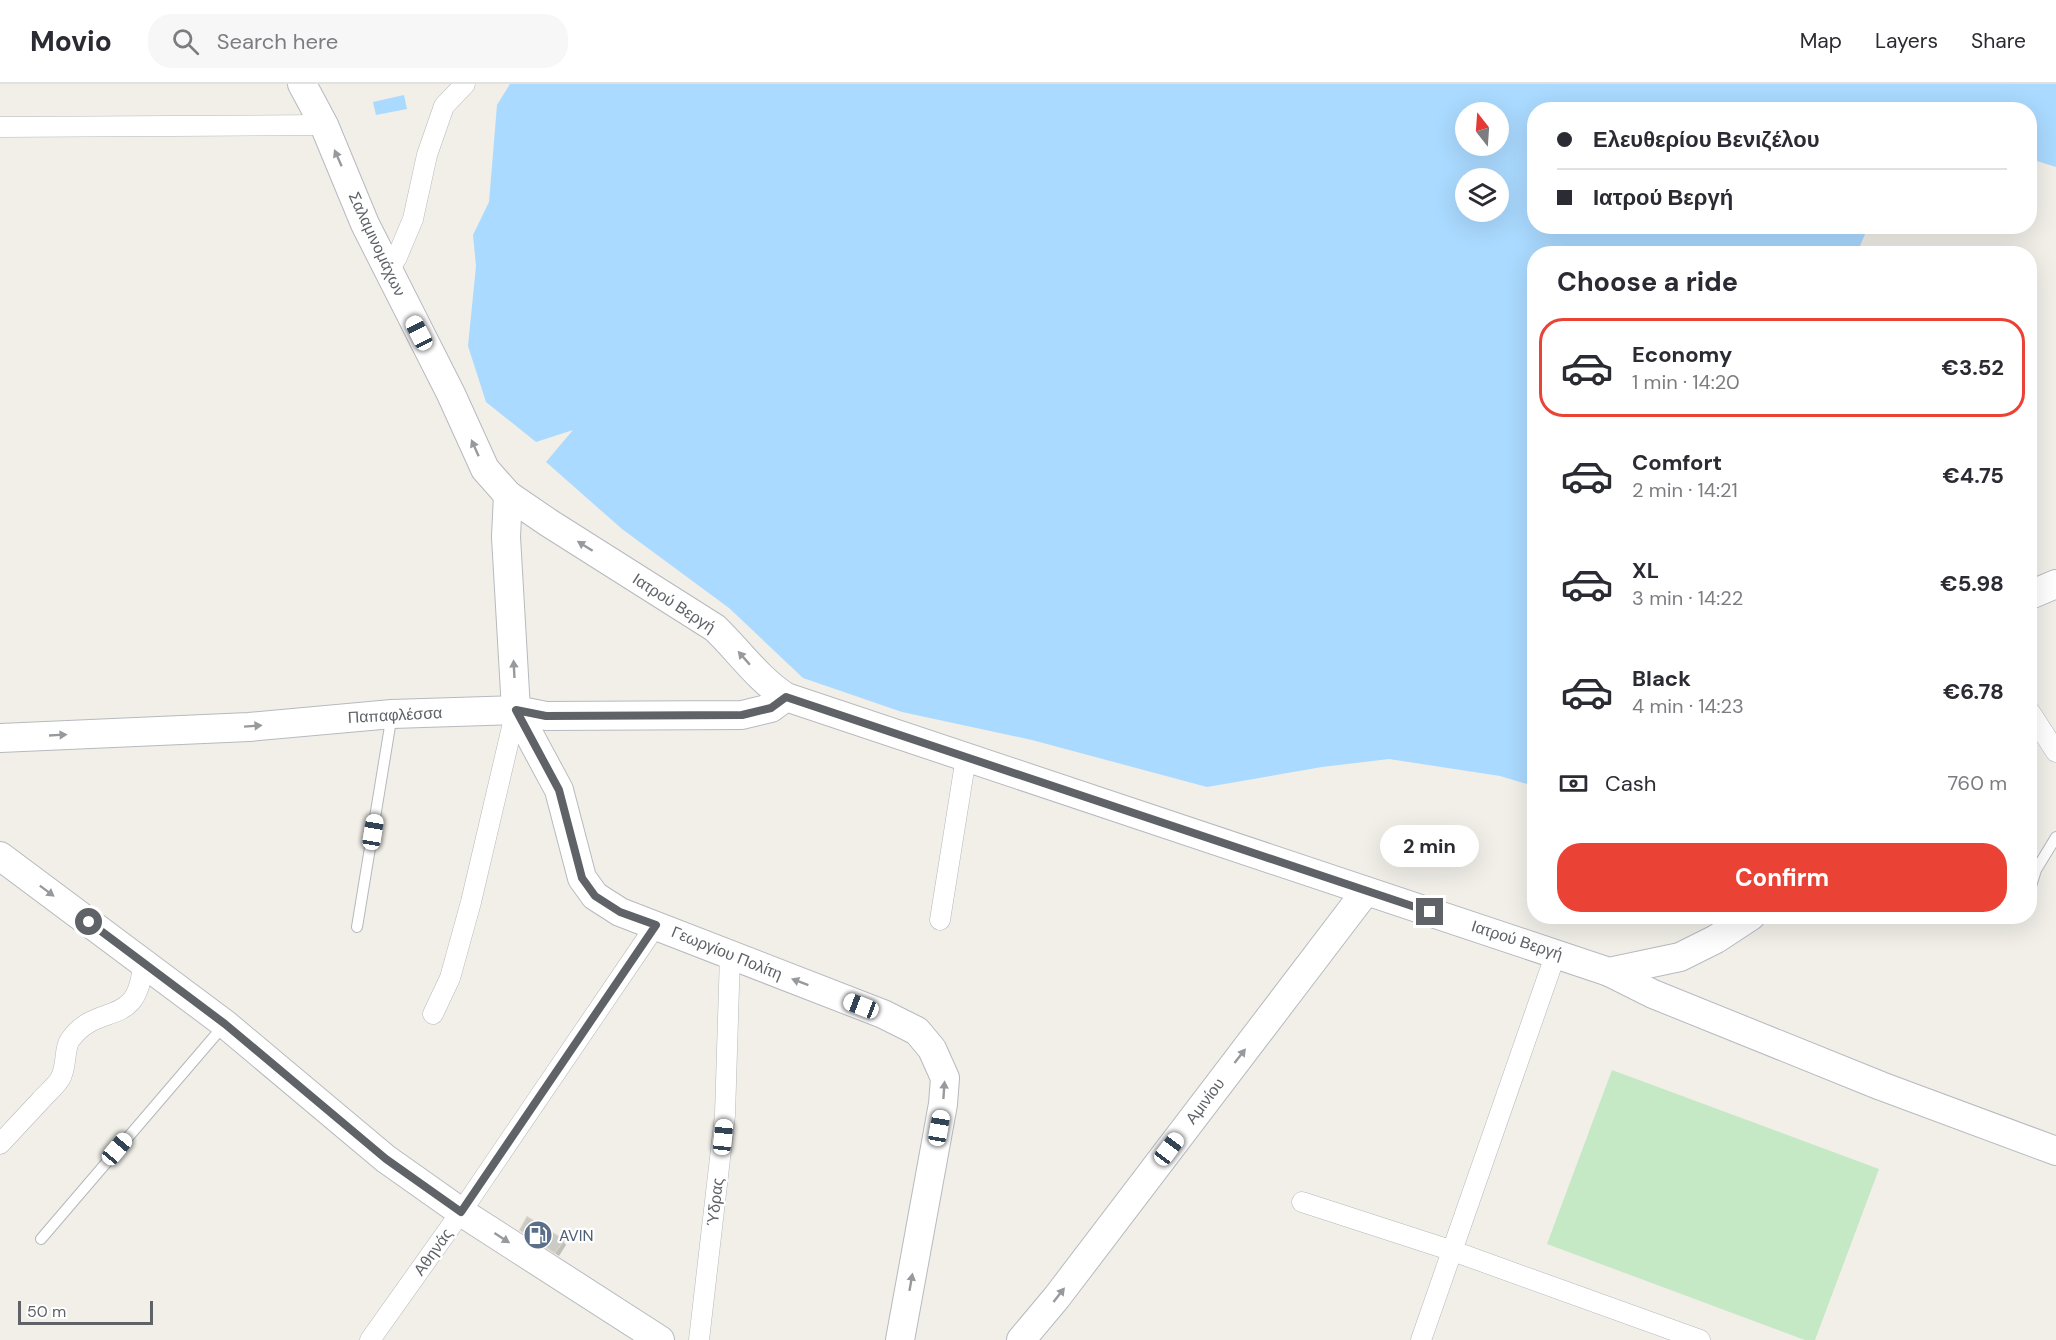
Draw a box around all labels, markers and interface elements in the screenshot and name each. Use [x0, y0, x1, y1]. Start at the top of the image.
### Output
search box [148, 14, 568, 68]
text: Movio [30, 23, 112, 60]
icon: search [169, 25, 202, 58]
text: Search here [217, 27, 338, 56]
text: Map [1800, 27, 1842, 55]
text: Layers [1875, 27, 1938, 55]
text: Share [1971, 27, 2026, 55]
north arrow [1455, 102, 1509, 156]
map controls [1455, 102, 1509, 222]
text: Ελευθερίου Βενιζέλου [1593, 125, 1820, 154]
one-way arrow [333, 148, 343, 166]
button: layers [1455, 168, 1509, 222]
text: Ιατρού Βεργή [1593, 183, 1733, 212]
street label: Σαλαμινομάχων [344, 188, 410, 300]
text: Choose a ride [1557, 264, 1738, 299]
car [403, 313, 435, 353]
text: Economy [1632, 340, 1732, 369]
icon: car [1560, 341, 1614, 395]
text: €3.52 [1942, 353, 2004, 382]
text: 1 min · 14:20 [1632, 369, 1740, 395]
one-way arrow [470, 438, 480, 456]
text: Comfort [1632, 448, 1722, 477]
icon: car [1560, 449, 1614, 503]
text: €4.75 [1942, 461, 2004, 490]
text: 2 min · 14:21 [1632, 477, 1738, 503]
one-way arrow [577, 541, 593, 552]
text: XL [1632, 556, 1659, 585]
icon: car [1560, 557, 1614, 611]
street label: Ιατρού Βεργή [629, 568, 719, 638]
text: €5.98 [1940, 569, 2004, 598]
text: 3 min · 14:22 [1632, 585, 1743, 611]
one-way arrow [737, 650, 751, 665]
one-way arrow [509, 659, 518, 678]
text: Black [1632, 664, 1691, 693]
icon: car [1560, 665, 1614, 719]
text: €6.78 [1943, 677, 2004, 706]
text: 4 min · 14:23 [1632, 693, 1744, 719]
street label: Παπαφλέσσα [347, 702, 443, 728]
one-way arrow [244, 721, 263, 731]
one-way arrow [49, 731, 68, 740]
icon: cash [1557, 767, 1590, 800]
text: Cash [1605, 769, 1656, 798]
text: 760 m [1947, 770, 2007, 796]
car [361, 813, 385, 851]
callout: 2 min [1380, 825, 1480, 867]
text: 2 min [1403, 833, 1456, 859]
button: Confirm [1557, 843, 2007, 912]
one-way arrow [39, 885, 55, 897]
route end [1416, 898, 1443, 925]
route start [75, 908, 102, 935]
street label: Ιατρού Βεργή [1469, 915, 1565, 965]
street label: Γεωργίου Πολίτη [668, 921, 786, 985]
one-way arrow [791, 977, 809, 986]
car [841, 991, 881, 1021]
one-way arrow [1233, 1048, 1245, 1063]
street label: Αμινίου [1181, 1074, 1229, 1128]
one-way arrow [940, 1081, 949, 1100]
car [927, 1109, 951, 1147]
car [712, 1118, 734, 1156]
car [99, 1129, 135, 1169]
car [1151, 1129, 1187, 1169]
street label: Ύδρας [702, 1176, 728, 1227]
fuel station icon: AVIN [522, 1219, 554, 1251]
street label: Αθηνάς [409, 1224, 457, 1280]
place label: AVIN [559, 1225, 594, 1246]
one-way arrow [494, 1233, 510, 1244]
one-way arrow [907, 1273, 916, 1292]
one-way arrow [1052, 1287, 1065, 1303]
scale bar [18, 1298, 153, 1326]
text: 50 m [27, 1301, 66, 1322]

